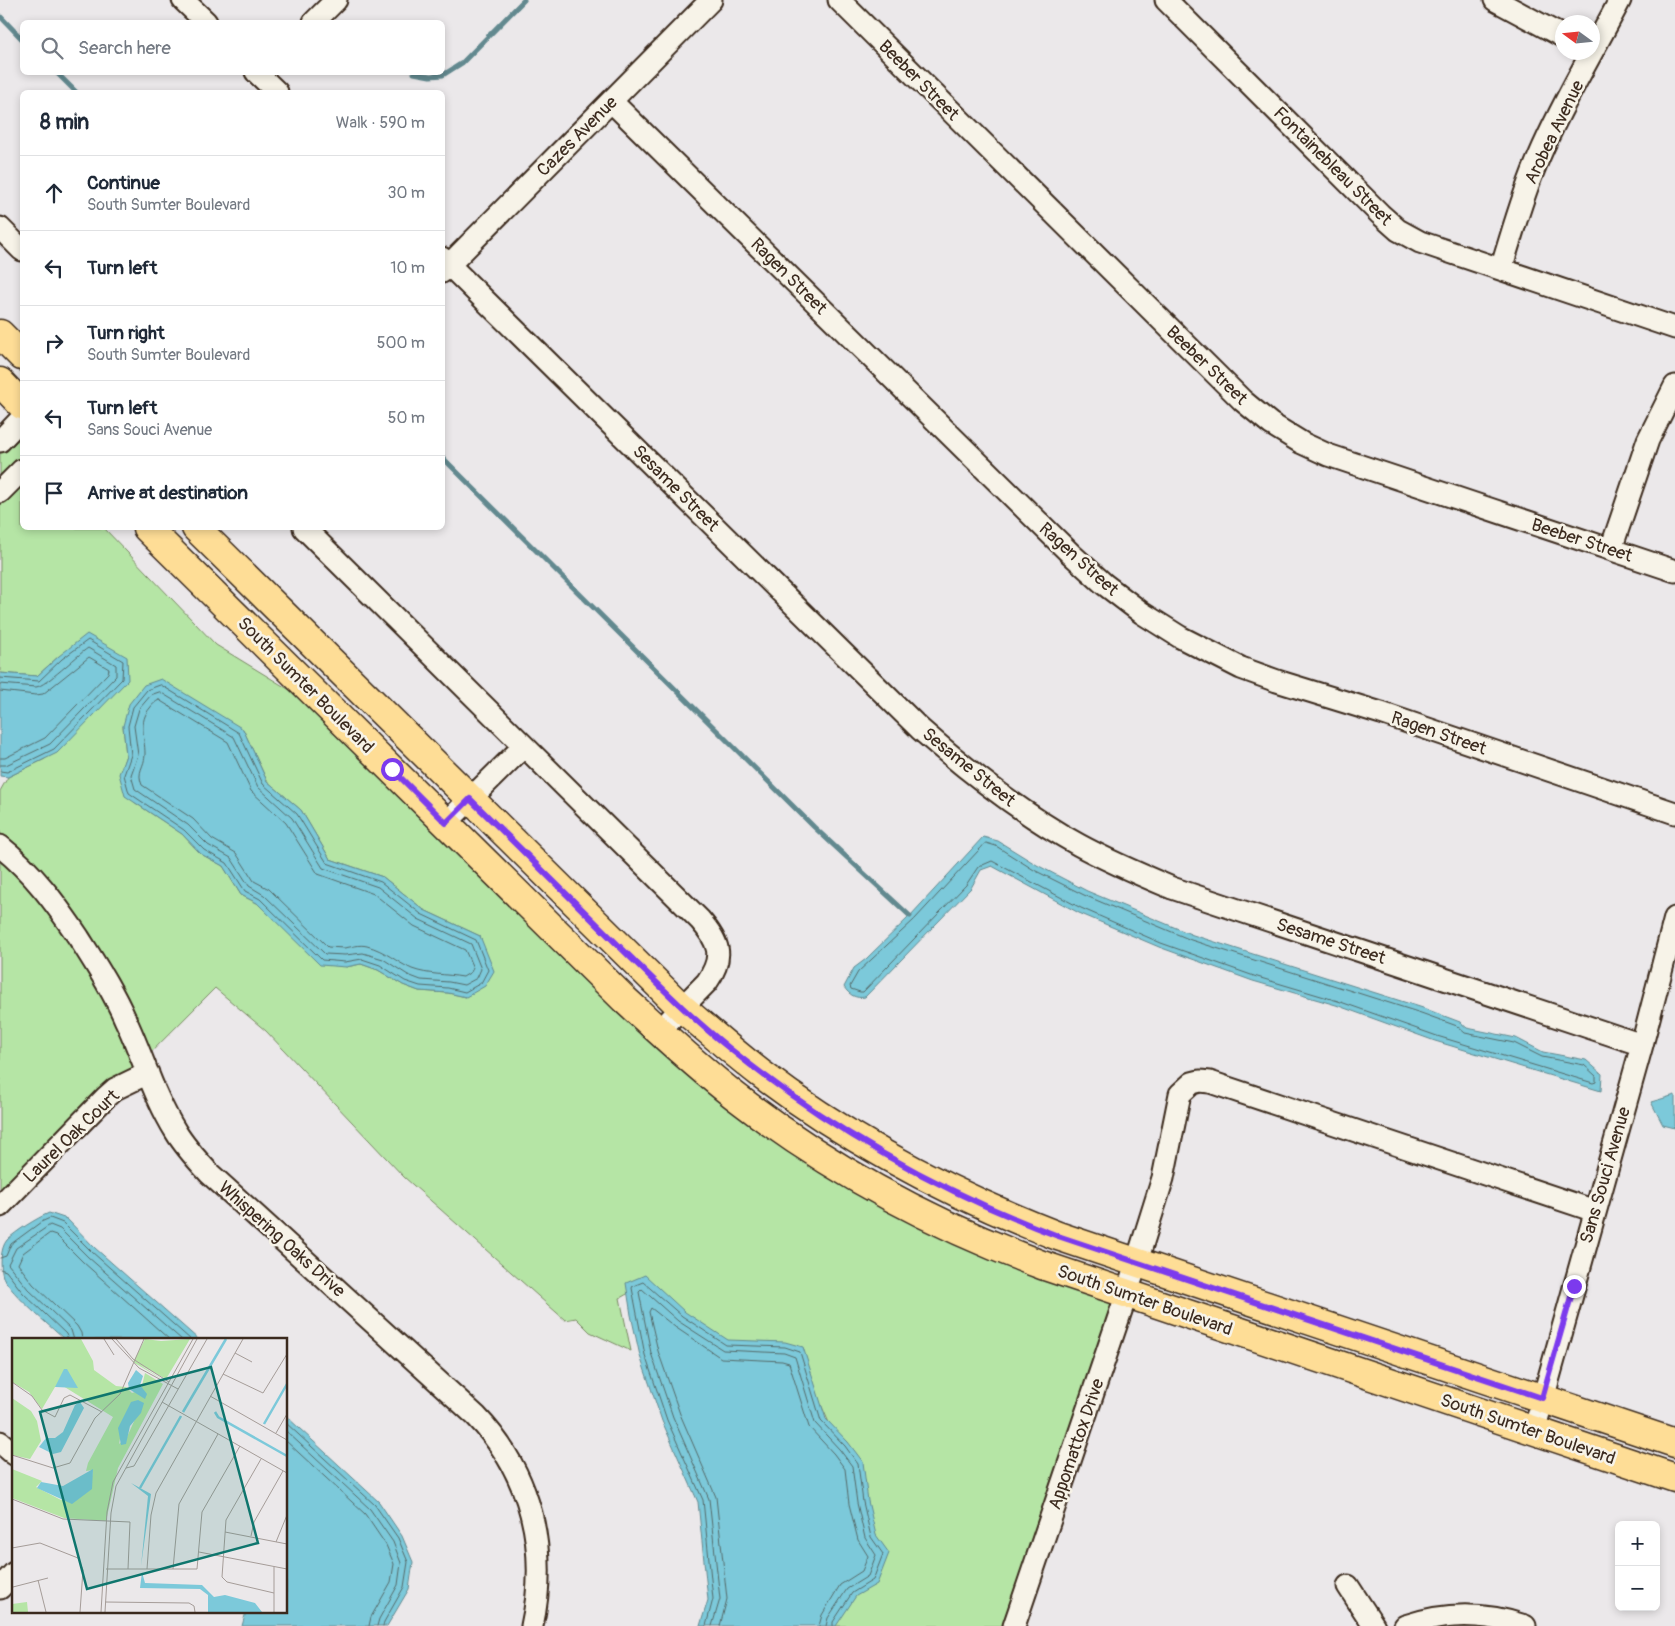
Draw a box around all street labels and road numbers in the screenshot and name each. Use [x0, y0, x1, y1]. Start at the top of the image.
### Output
street label: Beeber Street [873, 35, 964, 126]
street label: Arobea Avenue [1519, 76, 1590, 188]
street label: Cazes Avenue [532, 91, 623, 182]
street label: Fontainebleau Street [1268, 102, 1397, 231]
street label: Ragen Street [745, 233, 832, 320]
street label: Beeber Street [1161, 321, 1253, 411]
street label: Sesame Street [627, 440, 724, 537]
street label: Beeber Street [1528, 513, 1636, 568]
street label: Ragen Street [1034, 518, 1124, 602]
street label: South Sumter Boulevard [233, 612, 379, 758]
street label: Ragen Street [1388, 706, 1490, 761]
street label: Sesame Street [917, 723, 1021, 812]
street label: Sesame Street [1273, 913, 1389, 970]
street label: Laurel Oak Court [18, 1084, 125, 1188]
street label: Sans Souci Avenue [1575, 1104, 1636, 1246]
street label: Whispering Oaks Drive [213, 1176, 350, 1302]
street label: South Sumter Boulevard [1054, 1260, 1235, 1341]
street label: Appomattox Drive [1043, 1376, 1110, 1513]
street label: South Sumter Boulevard [1437, 1389, 1618, 1470]

